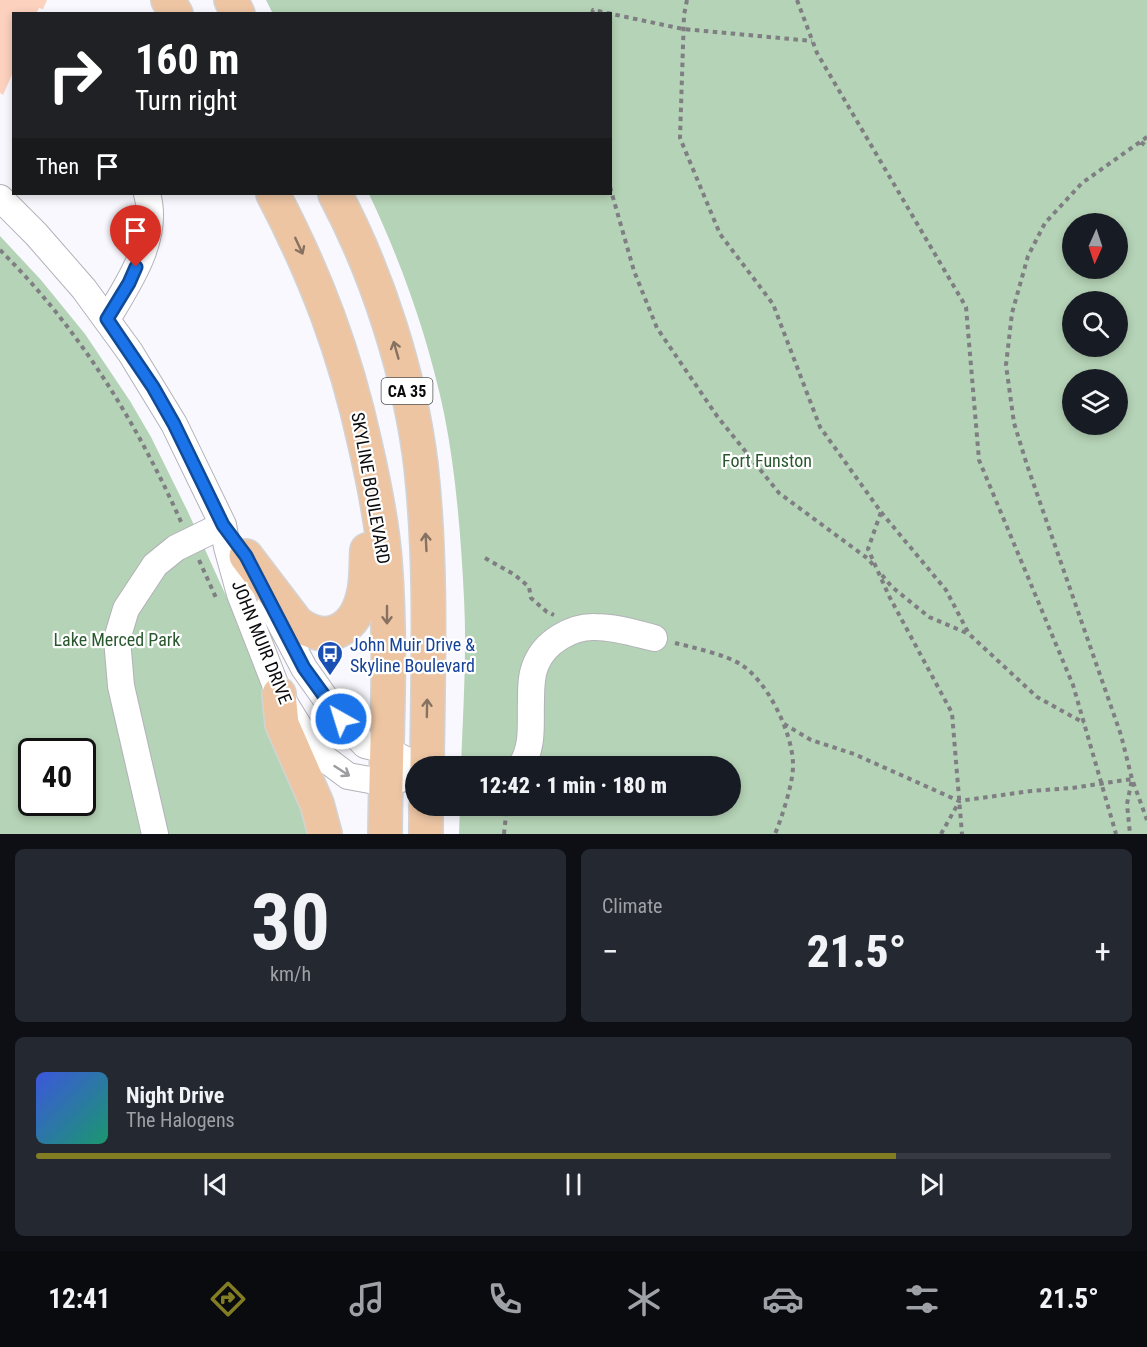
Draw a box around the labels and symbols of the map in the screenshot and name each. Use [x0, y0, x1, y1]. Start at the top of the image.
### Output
pin [110, 205, 161, 267]
north arrow [1062, 213, 1128, 279]
one-way arrow [293, 236, 305, 254]
one-way arrow [390, 341, 401, 360]
road number: CA 35 [382, 378, 432, 404]
street label: SKYLINE BOULEVARD [347, 410, 395, 566]
park label: Fort Funston [722, 450, 812, 471]
one-way arrow [421, 533, 432, 553]
street label: JOHN MUIR DRIVE [228, 577, 296, 707]
one-way arrow [381, 605, 393, 625]
park label: Lake Merced Park [54, 629, 180, 650]
place label: John Muir Drive & Skyline Boulevard [350, 634, 475, 676]
bus stop icon: John Muir Drive & Skyline Boulevard [315, 639, 345, 677]
position arrow [309, 687, 373, 751]
one-way arrow [421, 699, 433, 719]
speed limit sign: 40 [18, 738, 96, 816]
one-way arrow [333, 765, 350, 777]

